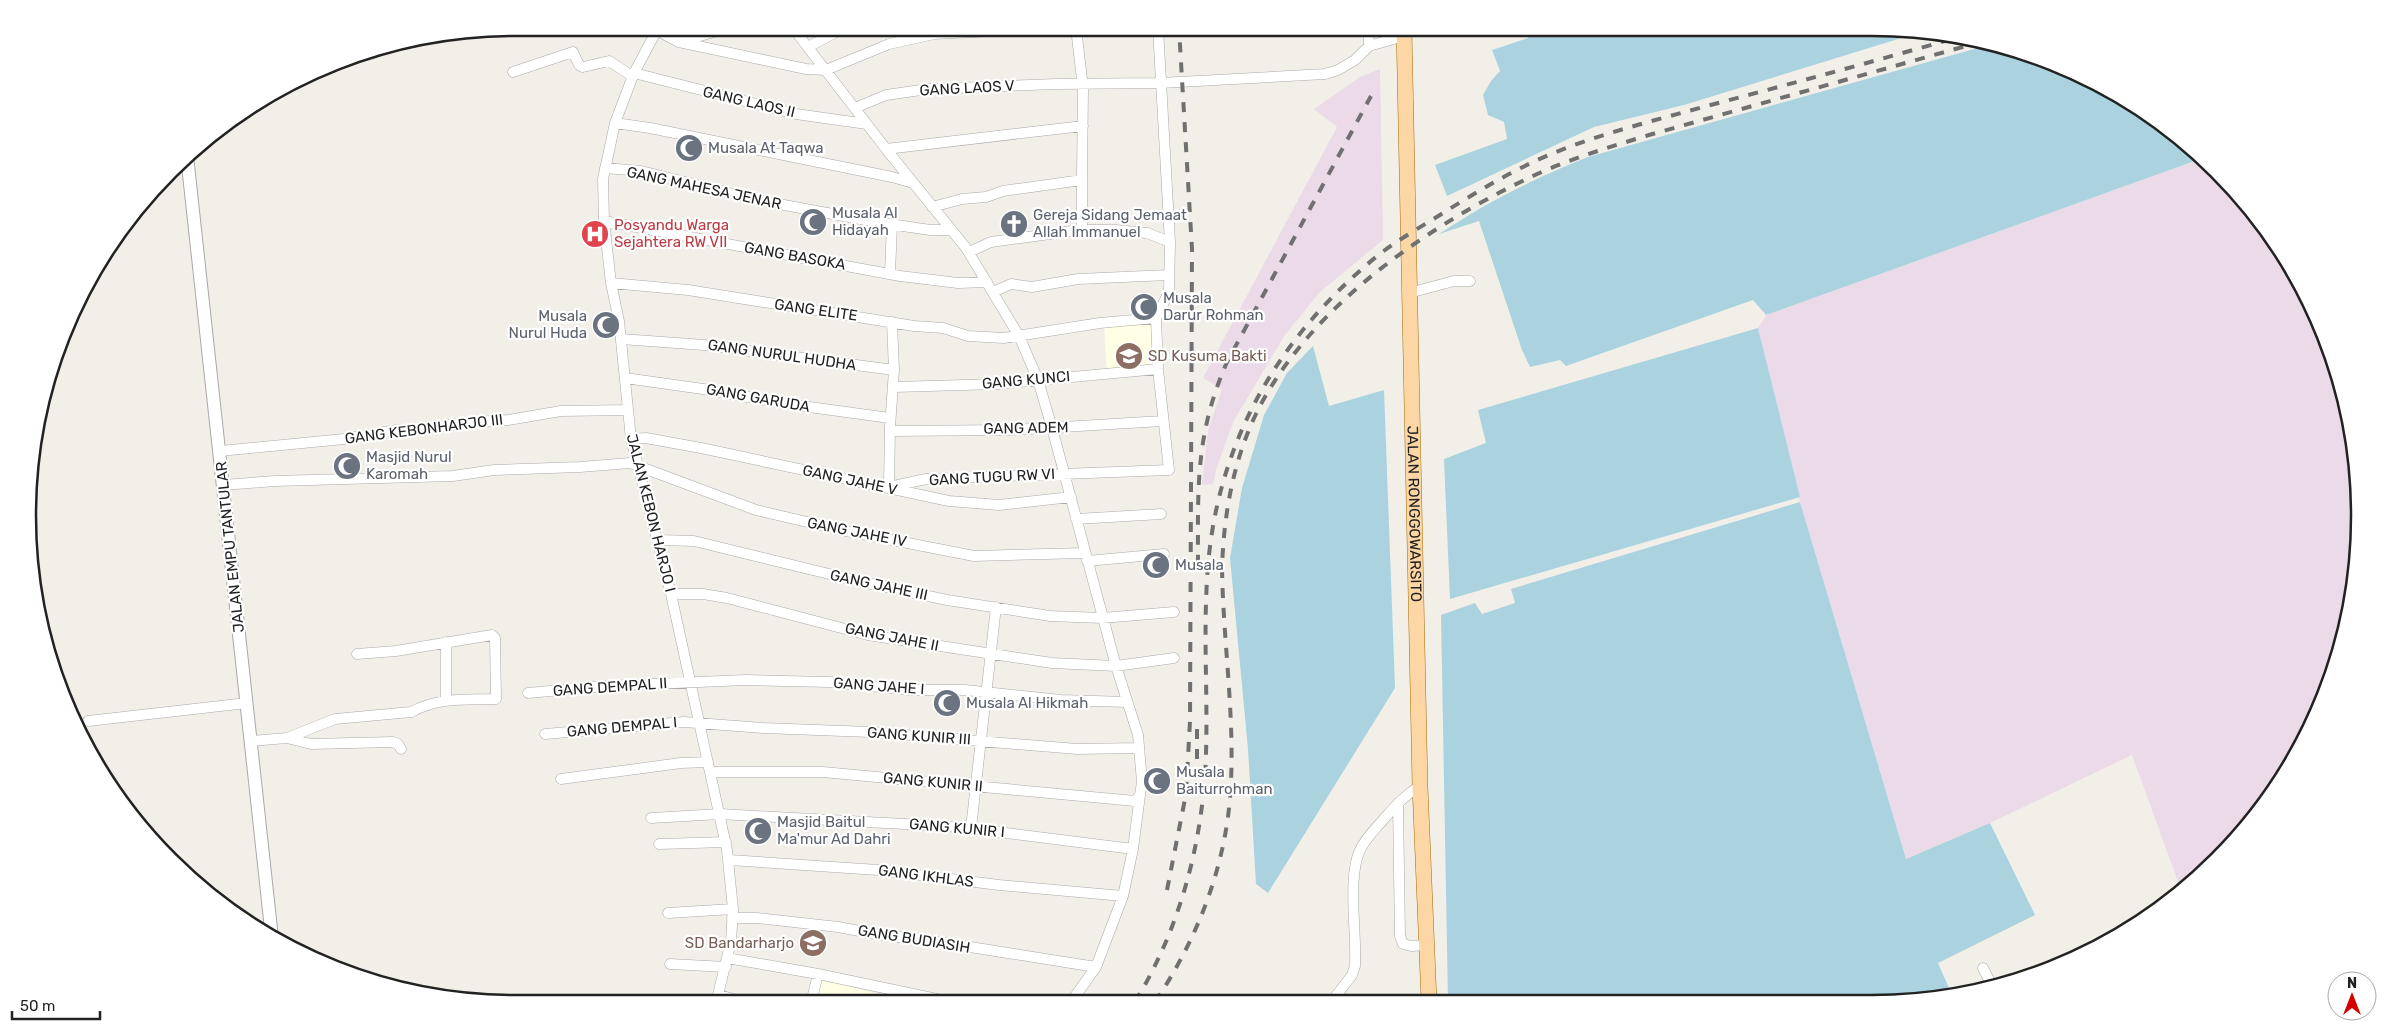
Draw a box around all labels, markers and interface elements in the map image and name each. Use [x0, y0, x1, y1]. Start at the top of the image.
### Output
street label: GANG LAOS V [919, 77, 1015, 99]
street label: GANG LAOS II [701, 83, 797, 121]
mosque icon: Musala At Taqwa [674, 133, 704, 163]
place label: Musala At Taqwa [708, 139, 824, 157]
street label: GANG MAHESA JENAR [625, 163, 783, 213]
place label: Musala Al Hidayah [832, 204, 898, 239]
place label: Gereja Sidang Jemaat Allah Immanuel [1033, 206, 1187, 241]
mosque icon: Musala Al Hidayah [798, 207, 828, 237]
church icon: Gereja Sidang Jemaat Allah Immanuel [999, 209, 1029, 239]
place label: Posyandu Warga Sejahtera RW VII [614, 216, 729, 251]
hospital icon: Posyandu Warga Sejahtera RW VII [580, 219, 610, 249]
street label: GANG BASOKA [743, 238, 847, 274]
place label: Musala Darur Rohman [1163, 289, 1264, 324]
mosque icon: Musala Darur Rohman [1129, 292, 1159, 322]
street label: GANG ELITE [773, 295, 859, 325]
place label: Musala Nurul Huda [509, 307, 587, 342]
mosque icon: Musala Nurul Huda [591, 310, 621, 340]
street label: GANG NURUL HUDHA [707, 336, 857, 374]
school or university icon: SD Kusuma Bakti [1114, 341, 1144, 371]
place label: SD Kusuma Bakti [1148, 347, 1267, 365]
street label: GANG KUNCI [981, 367, 1071, 393]
street label: GANG GARUDA [705, 380, 811, 416]
street label: GANG KEBONHARJO III [344, 410, 504, 448]
street label: GANG ADEM [983, 418, 1069, 438]
street label: JALAN RONGGOWARSITO [1403, 425, 1425, 602]
street label: JALAN KEBON HARJO I [623, 432, 679, 594]
place label: Masjid Nurul Karomah [366, 448, 452, 483]
mosque icon: Masjid Nurul Karomah [332, 451, 362, 481]
street label: JALAN EMPU TANTULAR [212, 460, 248, 633]
street label: GANG JAHE V [801, 461, 899, 499]
street label: GANG TUGU RW VI [928, 465, 1056, 489]
street label: GANG JAHE IV [806, 514, 909, 551]
mosque icon: Musala [1141, 550, 1171, 580]
place label: Musala [1175, 556, 1224, 574]
street label: GANG JAHE III [828, 566, 930, 604]
street label: GANG JAHE II [843, 619, 941, 655]
street label: GANG DEMPAL II [552, 674, 668, 700]
street label: GANG JAHE I [833, 674, 925, 698]
mosque icon: Musala Al Hikmah [932, 688, 962, 718]
place label: Musala Al Hikmah [966, 694, 1088, 712]
street label: GANG DEMPAL I [566, 713, 678, 741]
street label: GANG KUNIR III [866, 723, 972, 749]
place label: Musala Baiturrohman [1176, 763, 1273, 798]
mosque icon: Musala Baiturrohman [1142, 766, 1172, 796]
street label: GANG KUNIR II [882, 769, 984, 795]
place label: Masjid Baitul Ma'mur Ad Dahri [777, 813, 891, 848]
street label: GANG KUNIR I [908, 815, 1006, 841]
mosque icon: Masjid Baitul Ma'mur Ad Dahri [743, 816, 773, 846]
street label: GANG IKHLAS [877, 861, 975, 891]
street label: GANG BUDIASIH [857, 921, 971, 957]
school or university icon: SD Bandarharjo [798, 928, 828, 958]
place label: SD Bandarharjo [685, 934, 794, 952]
north arrow [2327, 971, 2377, 1021]
text: N [2347, 975, 2357, 992]
scale bar [12, 988, 100, 1020]
text: 50 m [20, 997, 55, 1015]

